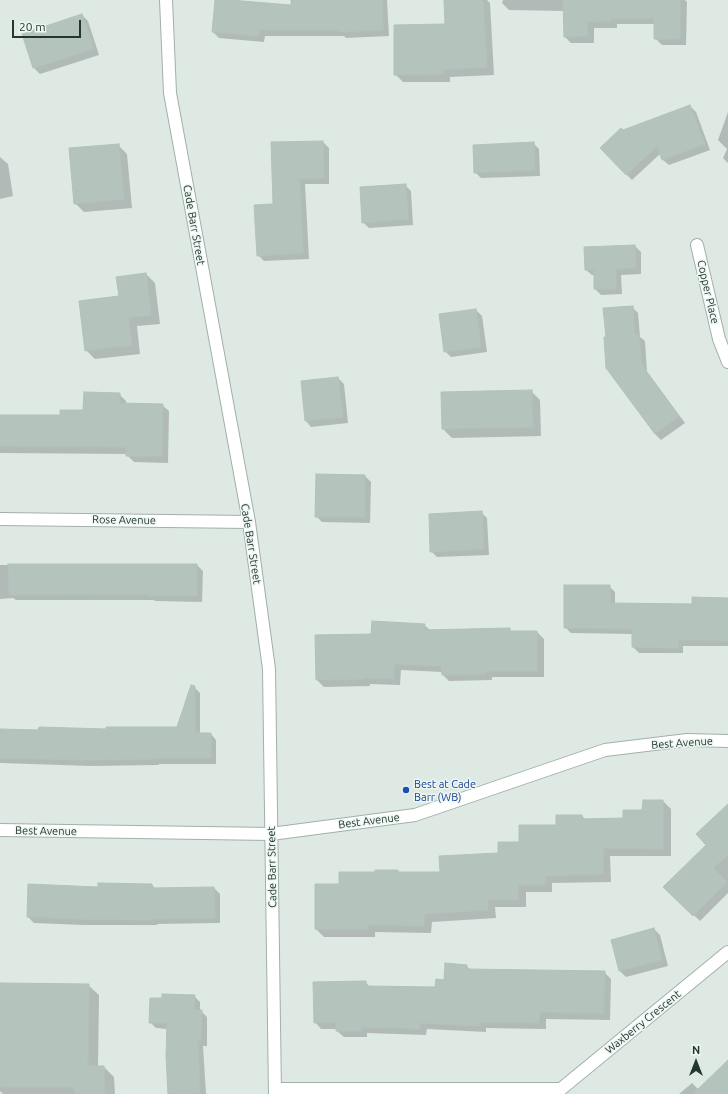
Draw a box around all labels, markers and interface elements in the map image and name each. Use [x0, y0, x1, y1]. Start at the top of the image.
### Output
scale bar [14, 12, 83, 38]
text: 20 m [19, 20, 46, 33]
street label: Cade Barr Street [180, 184, 208, 266]
street label: Copper Place [694, 259, 722, 325]
street label: Cade Barr Street [238, 503, 264, 585]
street label: Rose Avenue [92, 513, 156, 527]
street label: Best Avenue [651, 734, 713, 752]
place label: Best at Cade Barr (WB) [414, 777, 476, 803]
marker: Best at Cade Barr (WB) [401, 785, 411, 795]
street label: Best Avenue [338, 811, 400, 831]
street label: Best Avenue [15, 824, 77, 838]
street label: Cade Barr Street [265, 826, 279, 908]
street label: Waxberry Crescent [602, 987, 684, 1057]
north arrow [676, 1042, 716, 1082]
text: N [692, 1044, 700, 1056]

